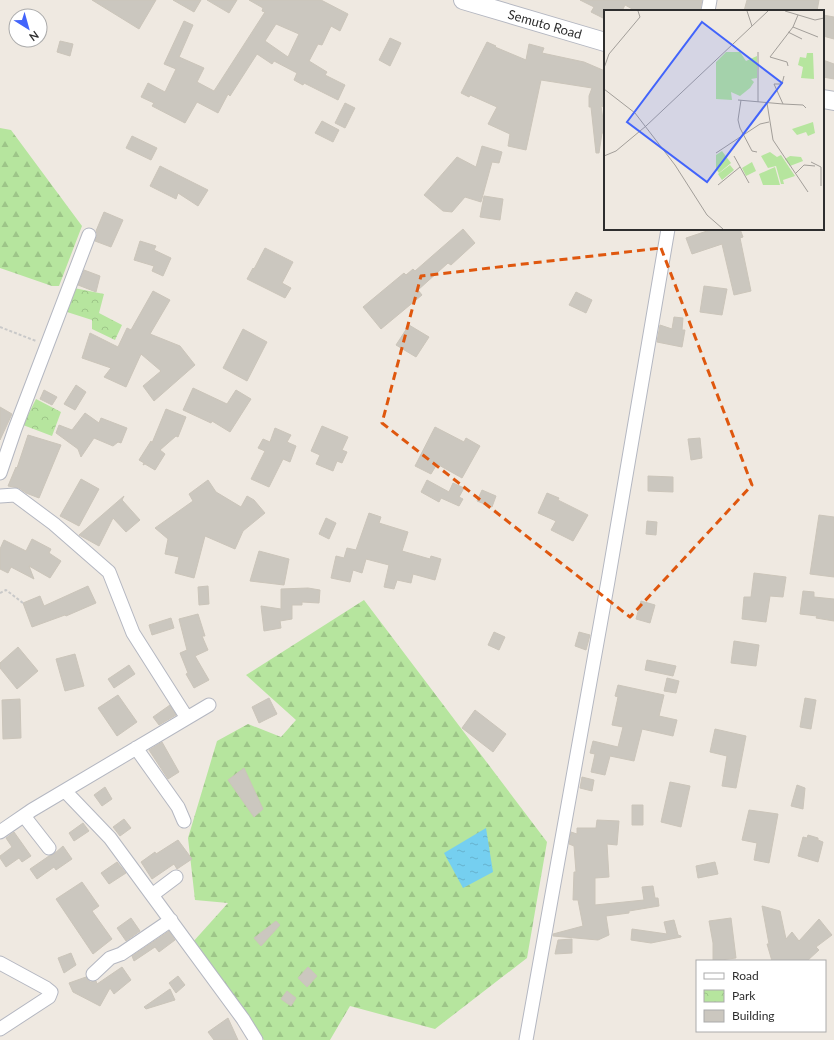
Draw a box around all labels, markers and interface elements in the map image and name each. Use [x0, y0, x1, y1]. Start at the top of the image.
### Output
street label: Semuto Road [506, 6, 584, 42]
north arrow [8, 8, 48, 48]
inset map [604, 10, 824, 230]
text: N [27, 29, 42, 44]
legend [696, 960, 826, 1032]
text: Road [732, 968, 759, 983]
text: Park [732, 988, 756, 1003]
text: Building [732, 1008, 775, 1023]

